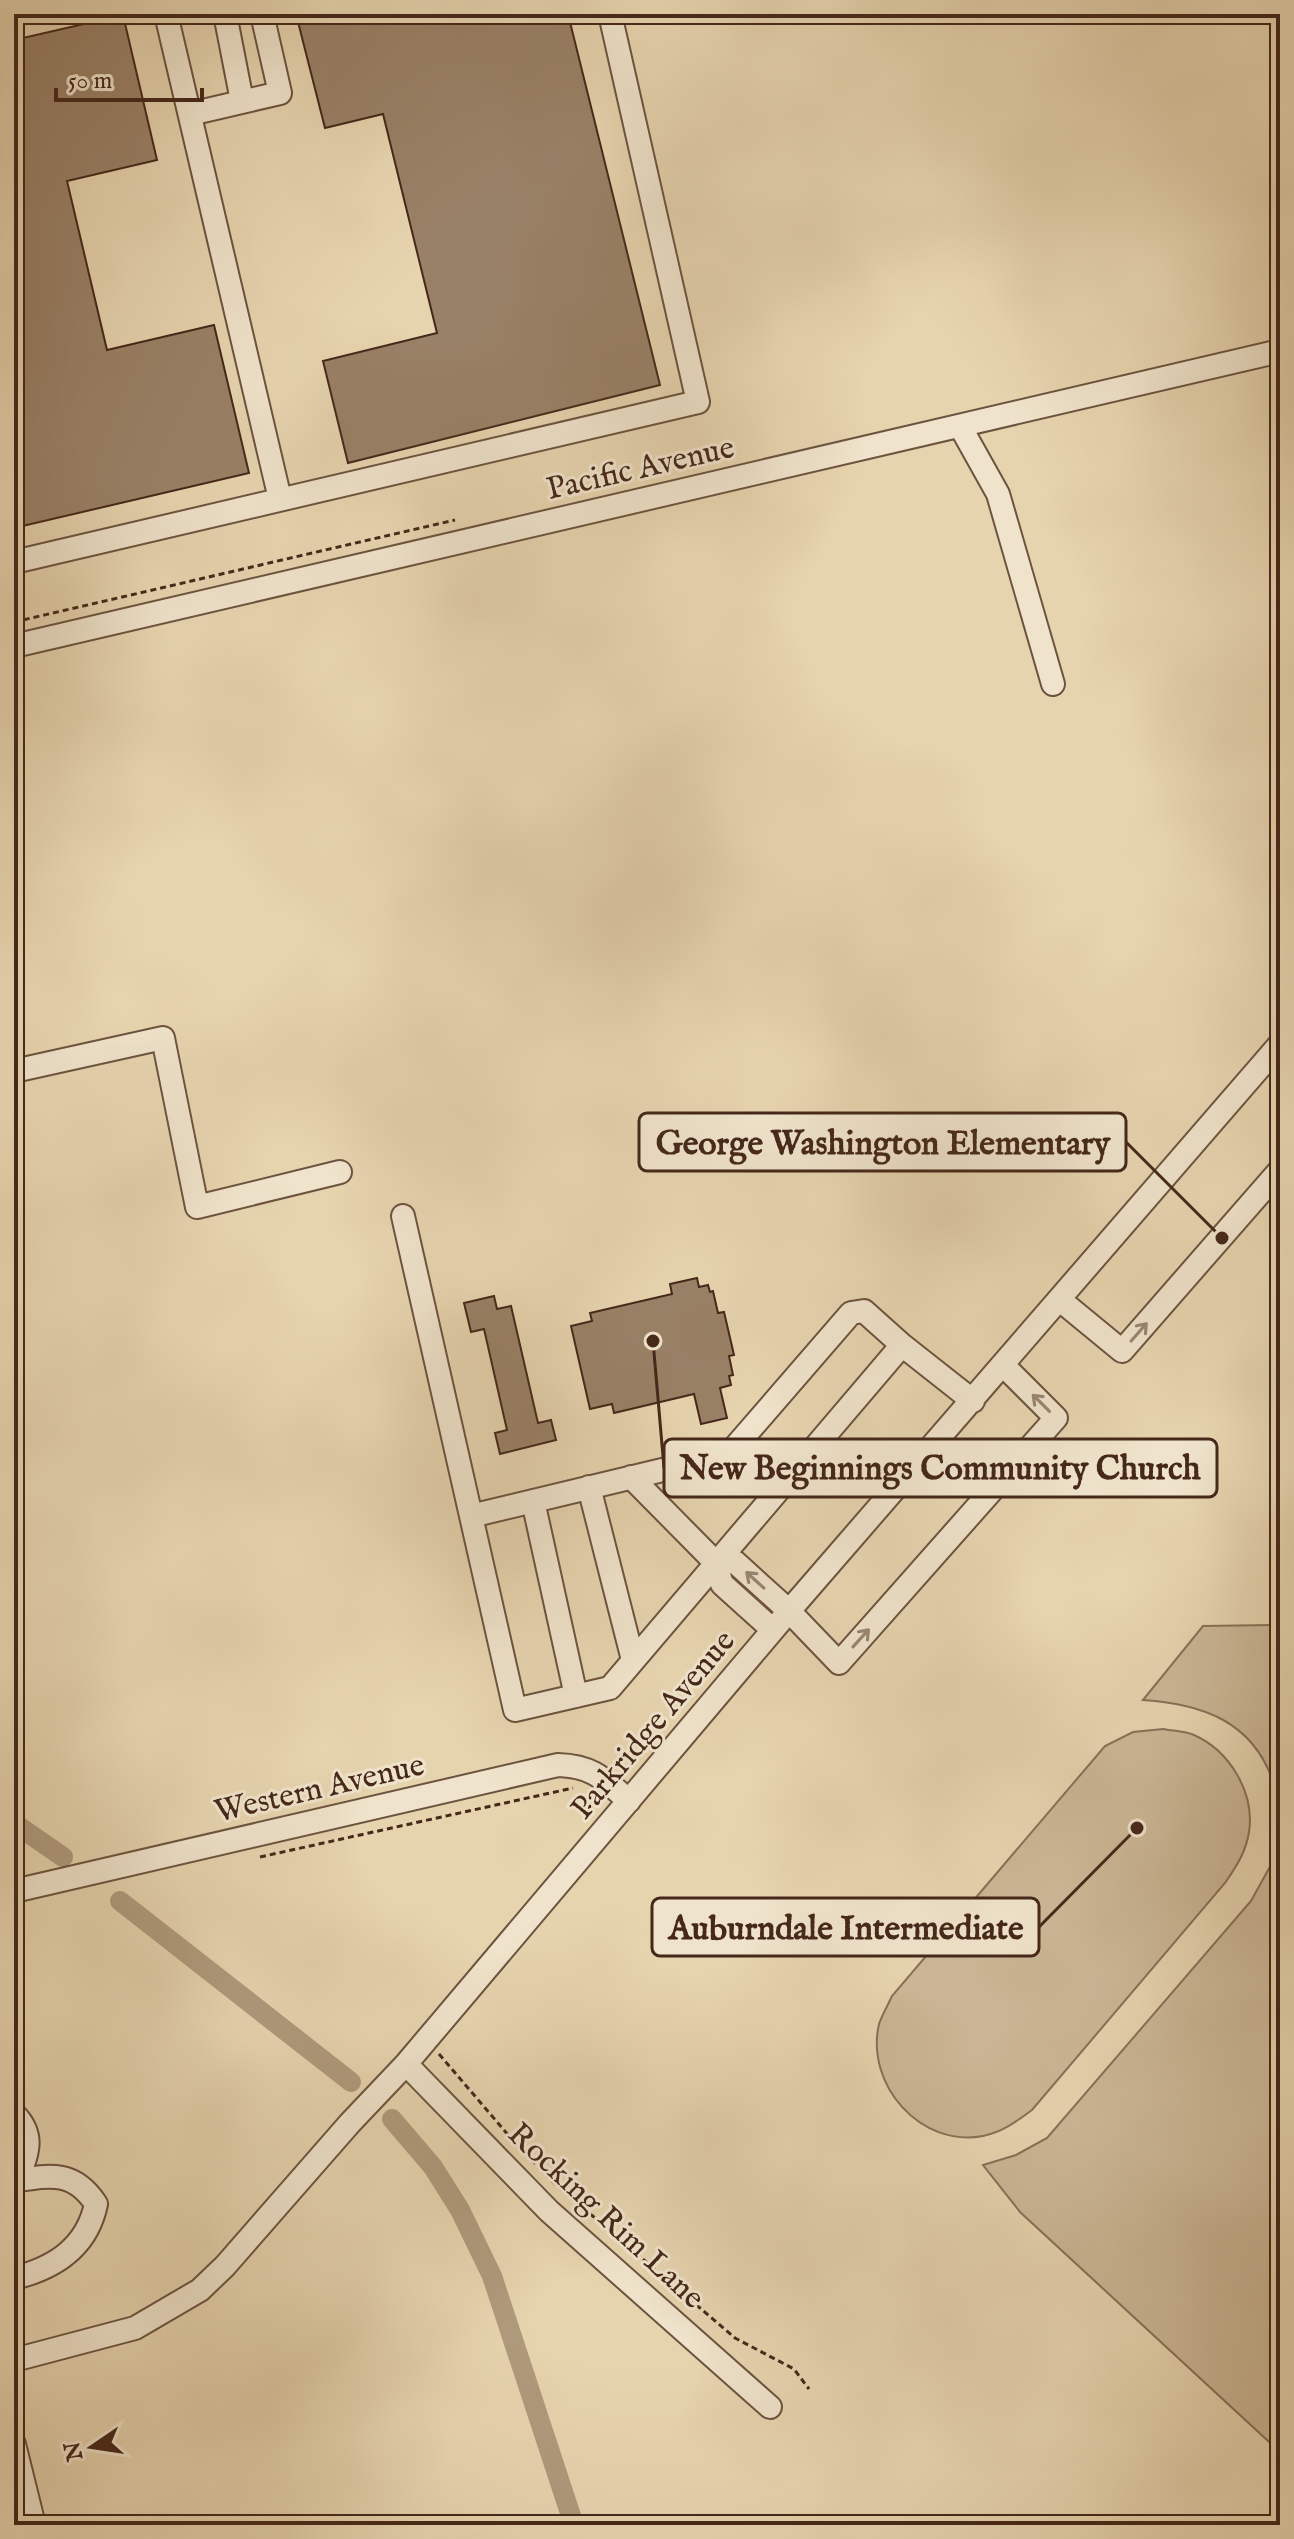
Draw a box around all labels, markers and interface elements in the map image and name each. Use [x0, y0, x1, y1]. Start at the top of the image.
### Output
scale bar [56, 52, 202, 102]
text: 50 m [68, 66, 112, 97]
street label: Pacific Avenue [543, 428, 739, 511]
callout: George Washington Elementary [639, 1113, 1126, 1171]
text: George Washington Elementary [656, 1123, 1112, 1166]
one-way arrow [1130, 1322, 1148, 1342]
one-way arrow [1032, 1394, 1051, 1413]
callout: New Beginnings Community Church [664, 1439, 1217, 1497]
text: New Beginnings Community Church [678, 1448, 1202, 1491]
one-way arrow [745, 1571, 765, 1589]
street label: Parkridge Avenue [563, 1622, 745, 1829]
one-way arrow [852, 1629, 870, 1649]
street label: Western Avenue [211, 1745, 428, 1833]
callout: Auburndale Intermediate [652, 1898, 1039, 1956]
text: Auburndale Intermediate [666, 1908, 1024, 1951]
street label: Rocking Rim Lane [498, 2115, 713, 2319]
north arrow [52, 2407, 132, 2487]
text: N [59, 2439, 90, 2464]

